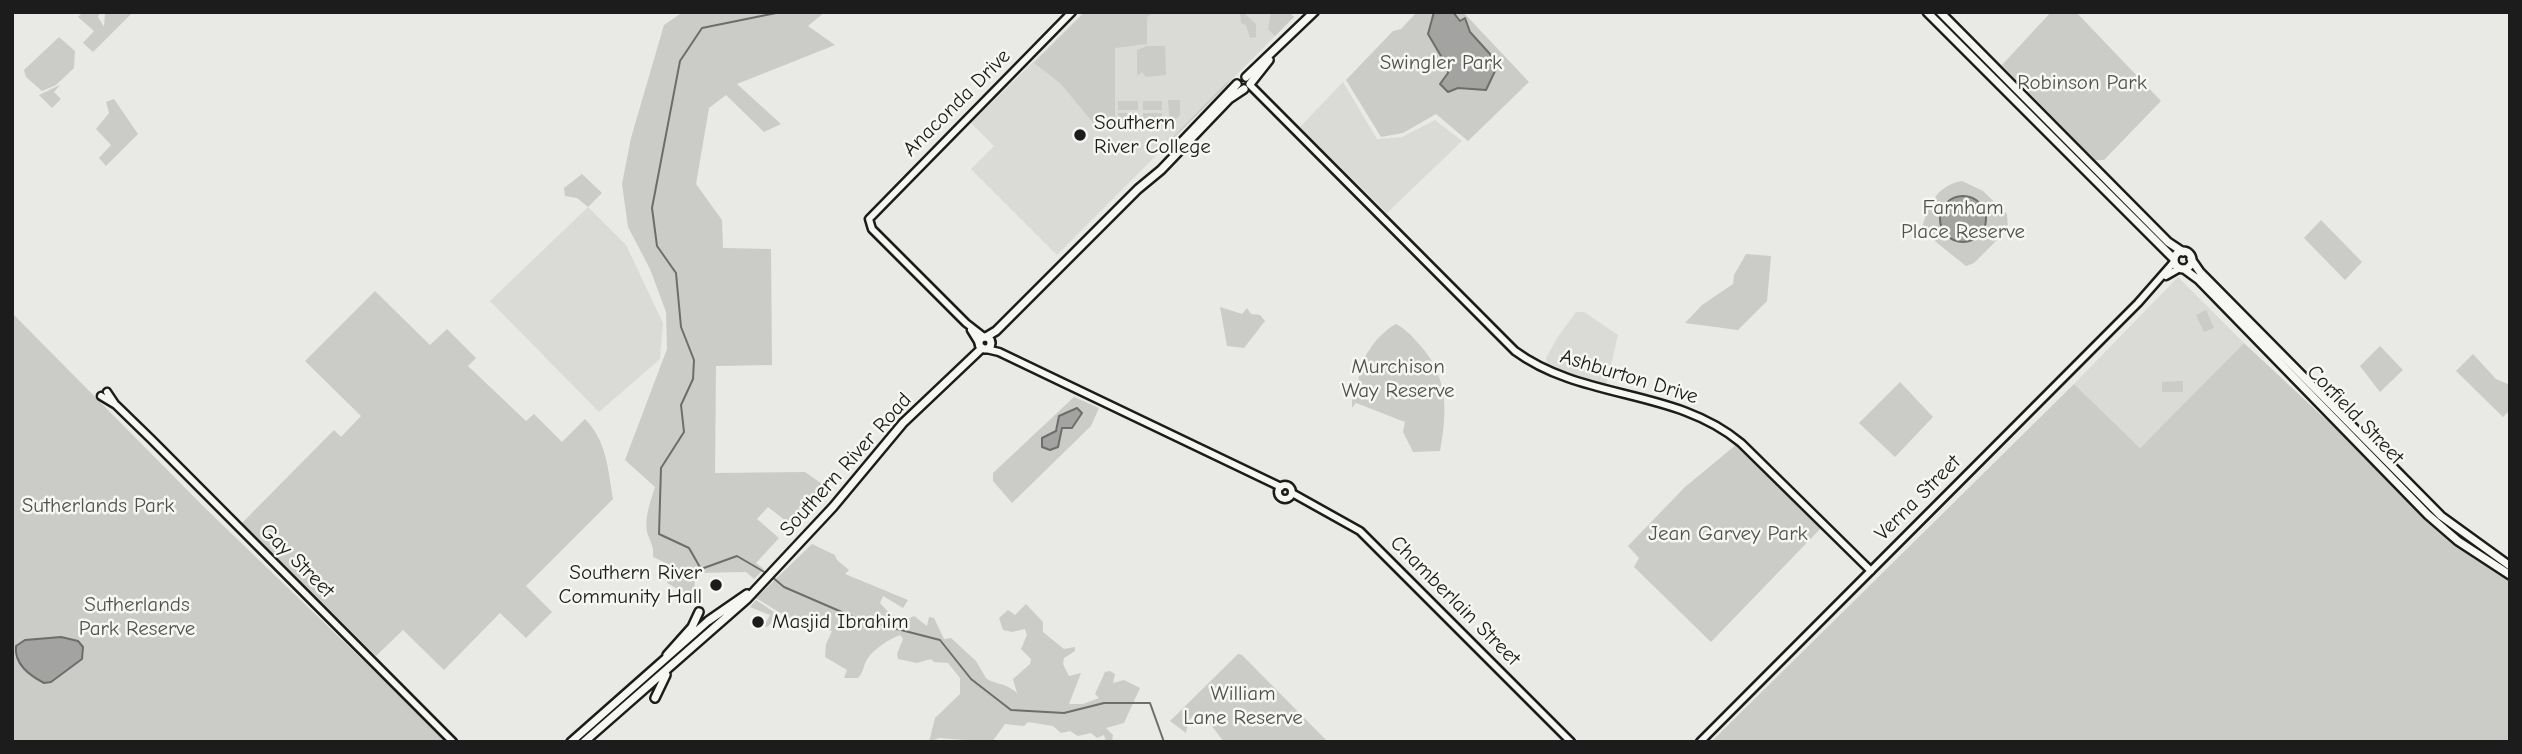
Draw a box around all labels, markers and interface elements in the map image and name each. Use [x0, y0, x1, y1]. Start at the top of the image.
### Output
street label: Anaconda Drive [898, 44, 1016, 162]
park label: Swingler Park [1380, 50, 1502, 76]
park label: Robinson Park [2017, 70, 2147, 96]
place label: Southern River College [1094, 110, 1211, 160]
marker: Southern River College [1072, 127, 1088, 143]
park label: Farnham Place Reserve [1901, 195, 2025, 245]
street label: Ashburton Drive [1557, 344, 1701, 410]
park label: Murchison Way Reserve [1341, 354, 1455, 404]
street label: Corfield Street [2301, 360, 2409, 470]
street label: Southern River Road [775, 388, 917, 542]
street label: Verna Street [1870, 450, 1966, 546]
park label: Sutherlands Park [22, 493, 174, 519]
street label: Gay Street [255, 519, 339, 603]
park label: Jean Garvey Park [1648, 521, 1808, 547]
street label: Chamberlain Street [1385, 531, 1525, 671]
place label: Southern River Community Hall [559, 560, 702, 610]
marker: Southern River Community Hall [708, 577, 724, 593]
park label: Sutherlands Park Reserve [79, 592, 195, 642]
place label: Masjid Ibrahim [772, 609, 909, 635]
marker: Masjid Ibrahim [750, 614, 766, 630]
park label: William Lane Reserve [1183, 681, 1303, 731]

